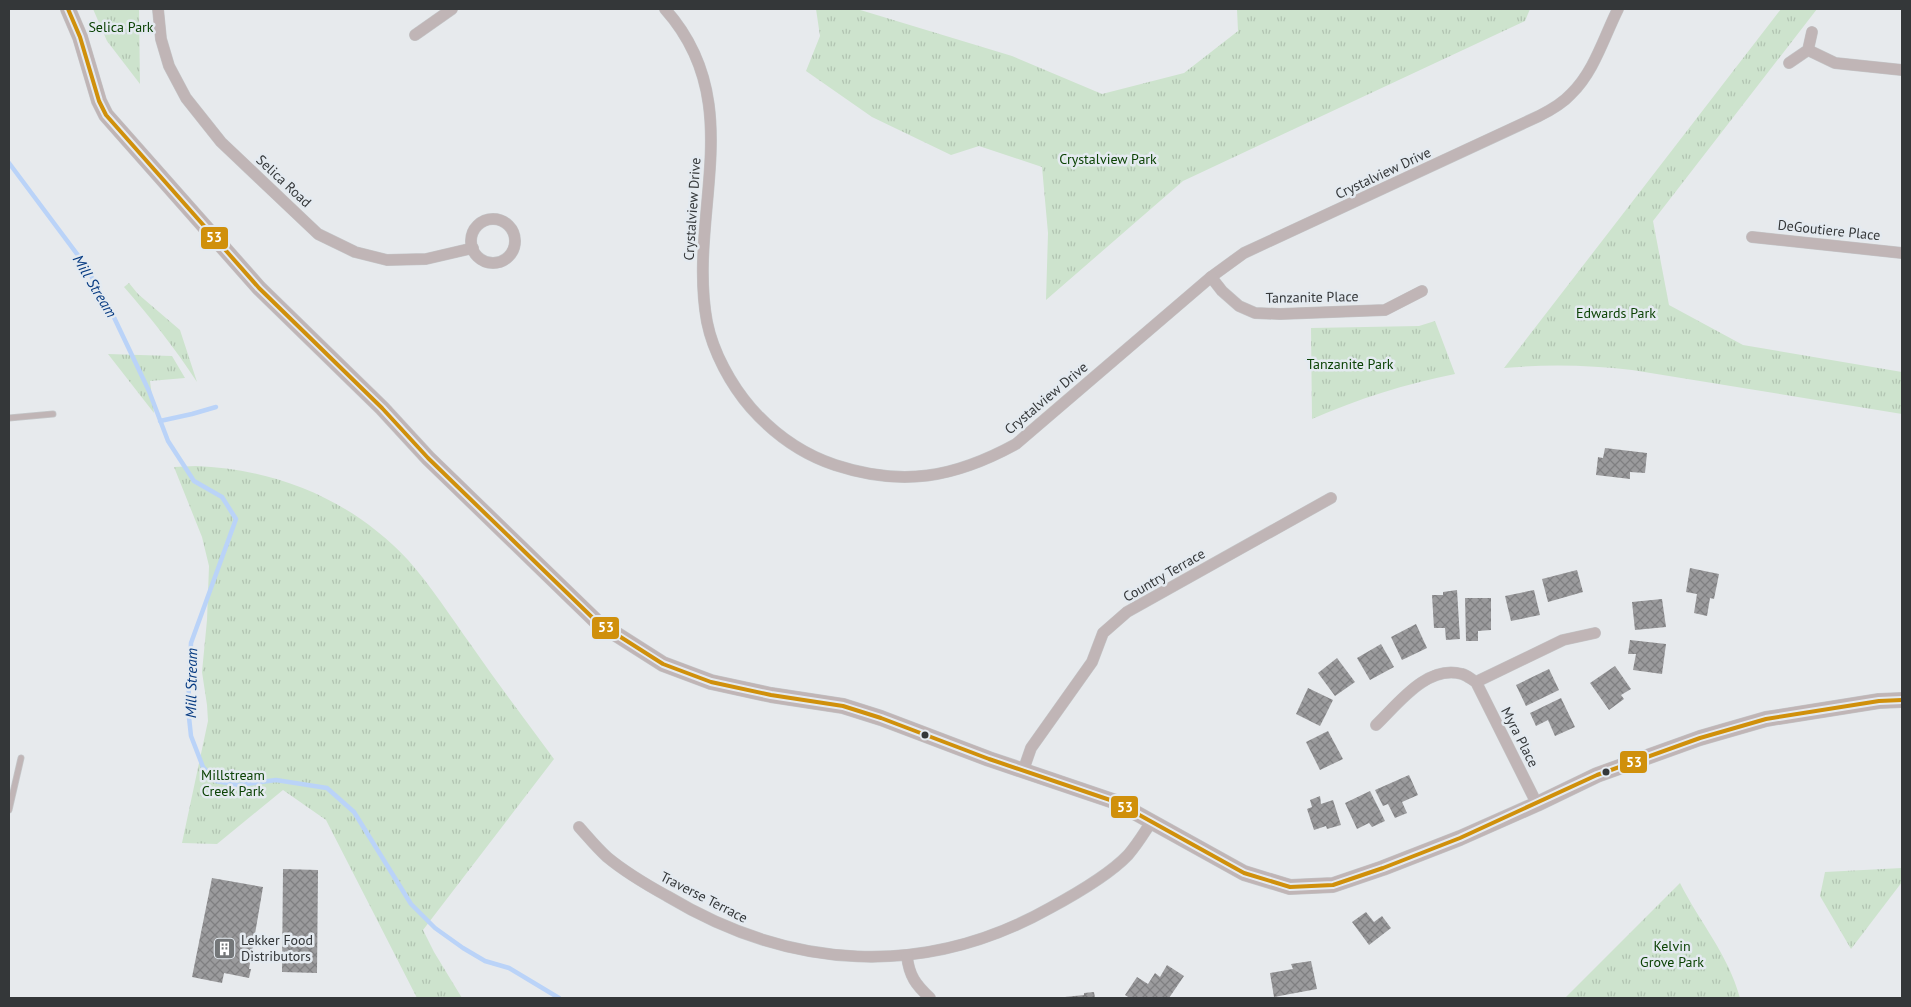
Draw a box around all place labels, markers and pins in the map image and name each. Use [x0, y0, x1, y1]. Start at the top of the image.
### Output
unlabelled marker [920, 730, 930, 740]
unlabelled marker [1601, 767, 1611, 777]
place label: Lekker Food Distributors [241, 931, 313, 965]
building icon: Lekker Food Distributors [213, 936, 237, 960]

